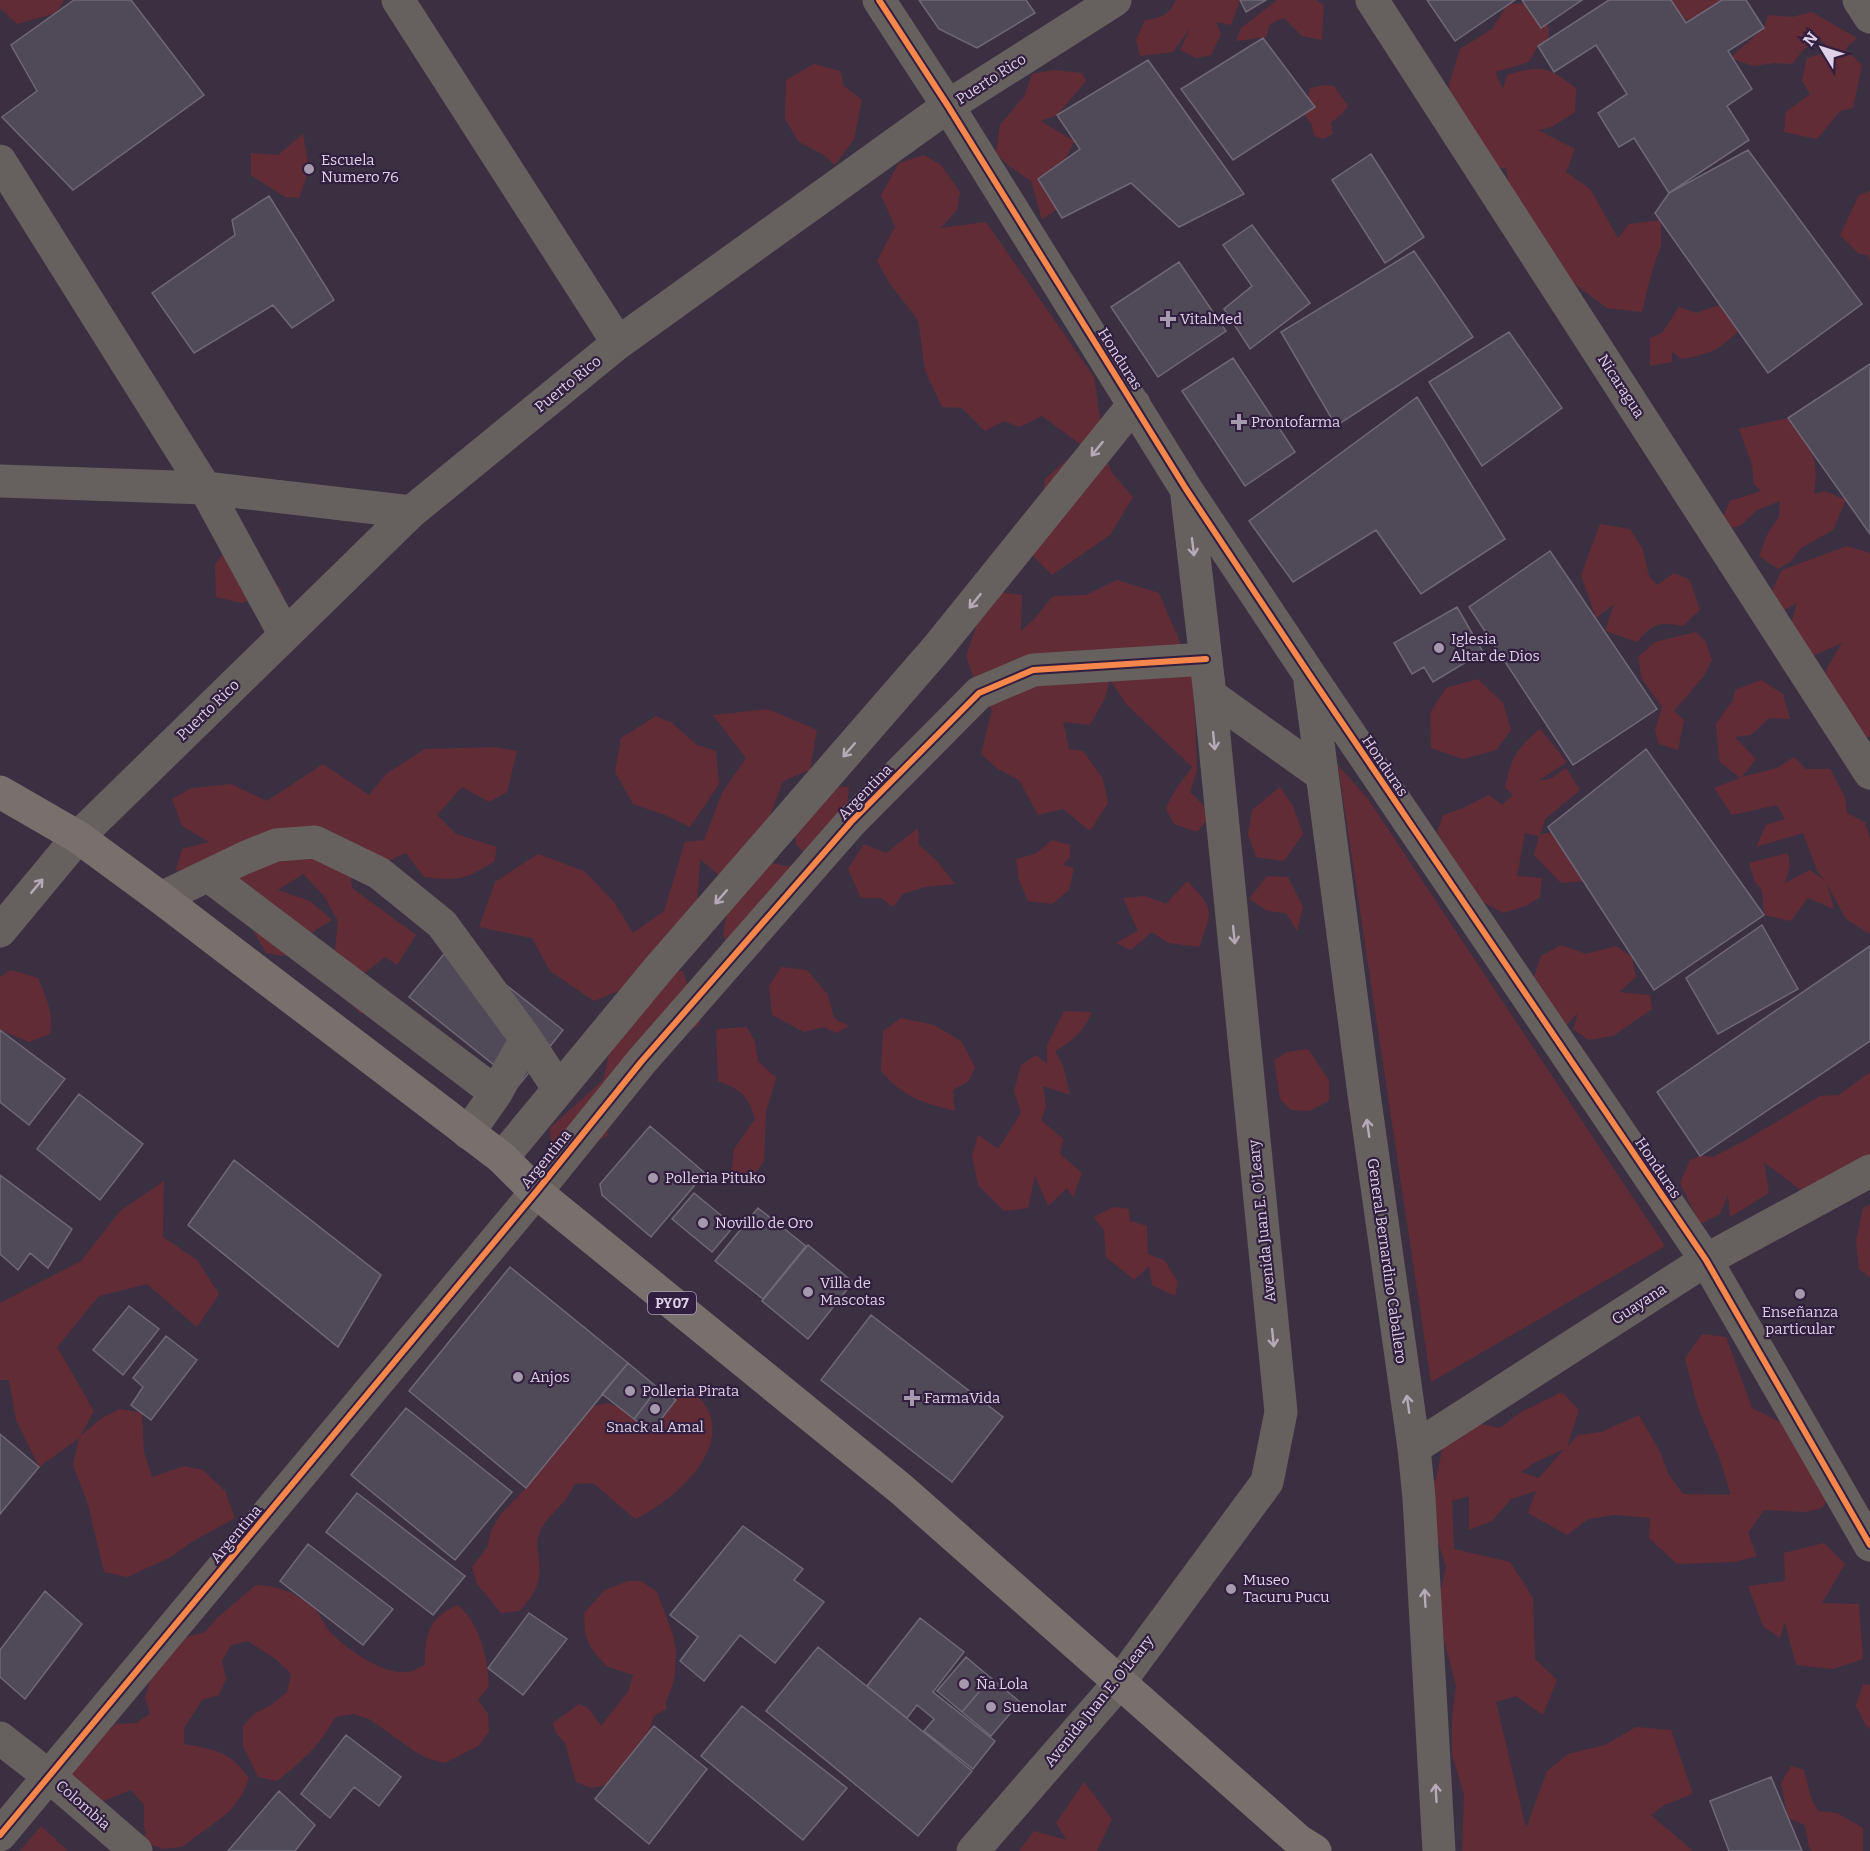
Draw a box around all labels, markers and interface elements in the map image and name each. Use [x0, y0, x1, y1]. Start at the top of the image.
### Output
north arrow [1792, 18, 1852, 78]
text: N [1799, 28, 1822, 50]
street label: Puerto Rico [953, 50, 1029, 108]
place label: Escuela Numero 76 [321, 151, 399, 186]
marker: Escuela Numero 76 [302, 162, 316, 176]
place label: VitalMed [1180, 310, 1242, 328]
marker: VitalMed [1161, 312, 1175, 326]
street label: Honduras [1094, 325, 1146, 393]
street label: Nicaragua [1594, 351, 1648, 421]
street label: Puerto Rico [531, 352, 605, 416]
place label: Prontofarma [1251, 413, 1340, 431]
marker: Prontofarma [1232, 415, 1246, 429]
one-way arrow [1091, 441, 1104, 457]
one-way arrow [1188, 536, 1199, 556]
one-way arrow [968, 593, 982, 608]
place label: Iglesia Altar de Dios [1451, 630, 1540, 665]
marker: Iglesia Altar de Dios [1432, 641, 1446, 655]
street label: Puerto Rico [173, 676, 243, 744]
one-way arrow [1209, 730, 1220, 750]
street label: Honduras [1358, 732, 1412, 800]
one-way arrow [842, 742, 856, 757]
street label: Argentina [834, 761, 896, 823]
one-way arrow [31, 878, 44, 894]
one-way arrow [714, 889, 728, 904]
one-way arrow [1229, 924, 1240, 944]
one-way arrow [1363, 1118, 1374, 1138]
street label: Argentina [517, 1126, 575, 1192]
street label: Honduras [1631, 1134, 1685, 1202]
street label: Avenida Juan E. O'Leary [1245, 1139, 1279, 1303]
street label: General Bernardino Caballero [1364, 1157, 1410, 1365]
place label: Polleria Pituko [665, 1169, 766, 1187]
marker: Polleria Pituko [646, 1171, 660, 1185]
place label: Novillo de Oro [715, 1214, 813, 1232]
marker: Novillo de Oro [696, 1216, 710, 1230]
place label: Villa de Mascotas [820, 1274, 885, 1309]
street label: Guayana [1608, 1280, 1670, 1328]
marker: Villa de Mascotas [801, 1285, 815, 1299]
marker: Enseñanza particular [1793, 1287, 1807, 1301]
road number: PY07 [648, 1292, 696, 1314]
place label: Enseñanza particular [1762, 1303, 1838, 1338]
one-way arrow [1268, 1327, 1279, 1347]
place label: Anjos [530, 1368, 570, 1386]
marker: Anjos [511, 1370, 525, 1384]
place label: Polleria Pirata [642, 1382, 739, 1400]
marker: Polleria Pirata [623, 1384, 637, 1398]
place label: FarmaVida [924, 1389, 1000, 1407]
marker: FarmaVida [905, 1391, 919, 1405]
one-way arrow [1402, 1394, 1413, 1414]
marker: Snack al Amal [648, 1402, 662, 1416]
place label: Snack al Amal [606, 1418, 704, 1436]
street label: Argentina [207, 1501, 265, 1567]
place label: Museo Tacuru Pucu [1243, 1571, 1330, 1606]
marker: Museo Tacuru Pucu [1224, 1582, 1238, 1596]
one-way arrow [1419, 1588, 1430, 1608]
street label: Avenida Juan E. O'Leary [1041, 1632, 1157, 1770]
place label: Ña Lola [976, 1675, 1028, 1693]
marker: Ña Lola [957, 1677, 971, 1691]
place label: Suenolar [1003, 1698, 1067, 1716]
marker: Suenolar [984, 1700, 998, 1714]
street label: Colombia [52, 1776, 114, 1834]
one-way arrow [1430, 1783, 1441, 1803]

